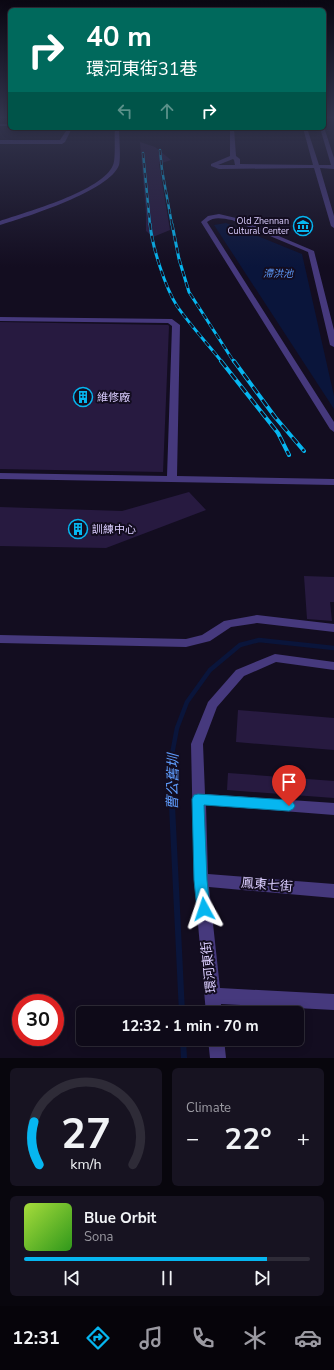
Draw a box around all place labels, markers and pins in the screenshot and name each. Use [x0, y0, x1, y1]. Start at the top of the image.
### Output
place label: Old Zhennan Cultural Center [228, 215, 290, 237]
museum icon: Old Zhennan Cultural Center [292, 215, 314, 237]
building icon: 維修廠 [72, 386, 94, 408]
place label: 維修廠 [97, 390, 130, 405]
building icon: 訓練中心 [67, 518, 89, 540]
place label: 訓練中心 [92, 522, 136, 537]
pin [272, 765, 306, 806]

